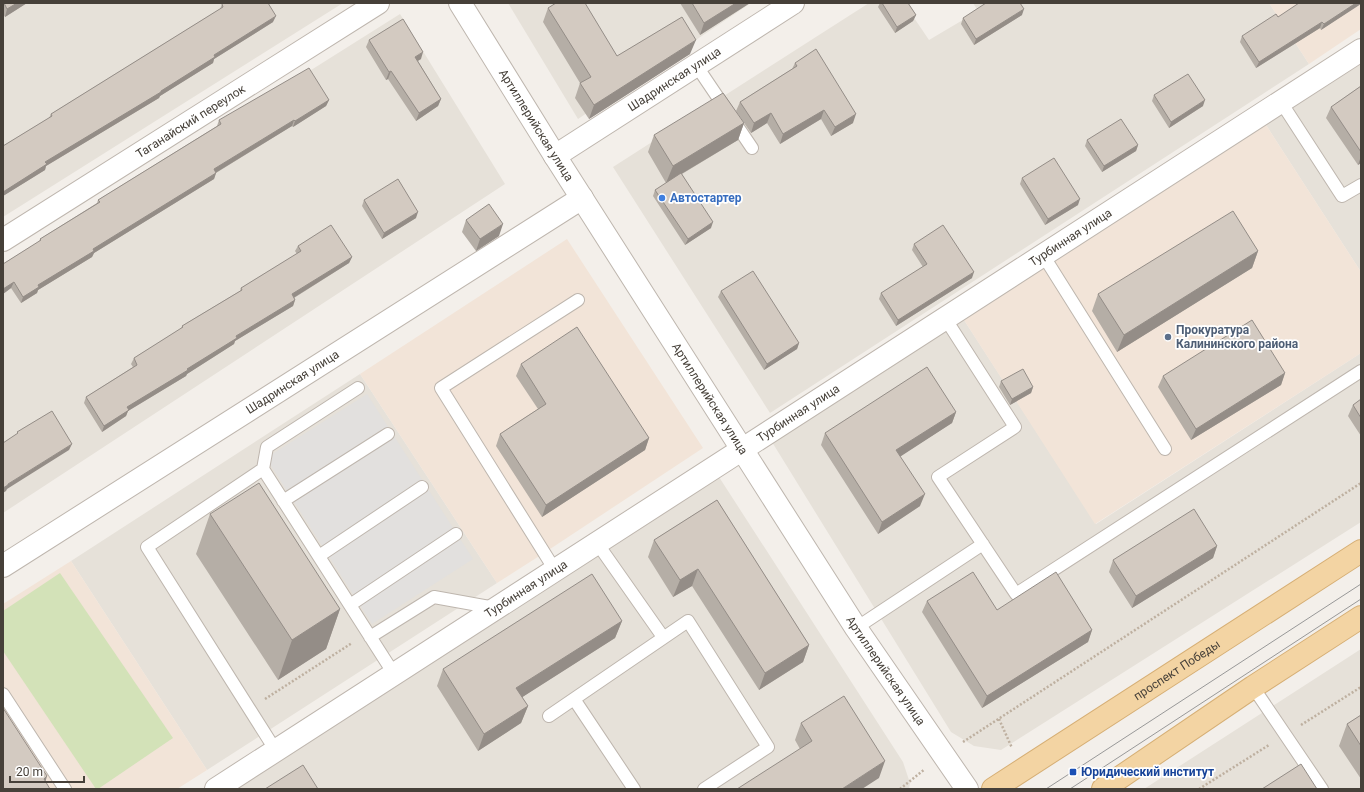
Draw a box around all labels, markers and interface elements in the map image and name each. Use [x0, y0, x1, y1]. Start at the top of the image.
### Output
street label: Шадринская улица [625, 44, 723, 114]
street label: Артиллерийская улица [496, 67, 576, 184]
street label: Таганайский переулок [133, 81, 248, 161]
place label: Автостартер [670, 191, 742, 205]
marker: Автостартер [657, 193, 667, 203]
street label: Турбинная улица [1027, 206, 1114, 269]
place label: Прокуратура Калининского района [1176, 323, 1299, 351]
marker: Прокуратура Калининского района [1163, 332, 1173, 342]
street label: Артиллерийская улица [669, 340, 751, 457]
street label: Шадринская улица [243, 347, 342, 417]
street label: Турбинная улица [754, 381, 842, 445]
street label: Турбинная улица [482, 557, 570, 621]
street label: Артиллерийская улица [843, 614, 928, 728]
street label: проспект Победы [1131, 637, 1223, 703]
scale bar [10, 758, 84, 784]
text: 20 m [16, 765, 43, 779]
place label: Юридический институт [1081, 765, 1214, 779]
marker: Юридический институт [1068, 767, 1078, 777]

